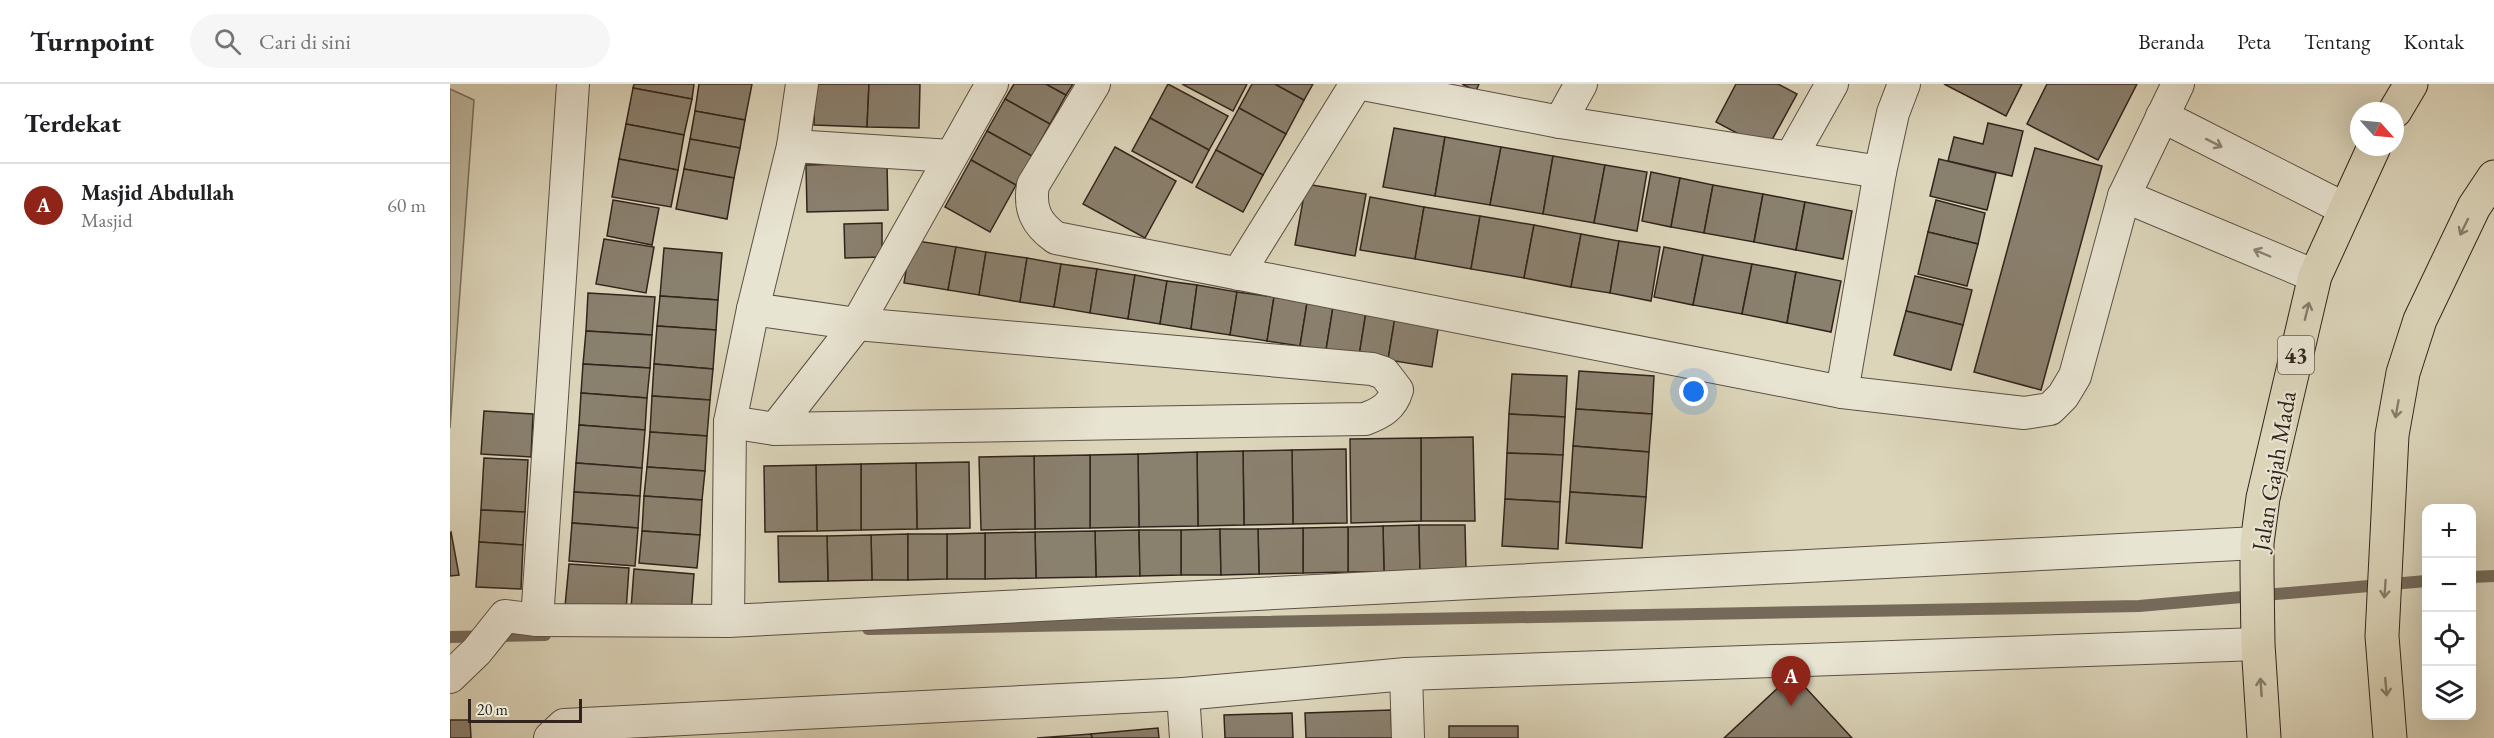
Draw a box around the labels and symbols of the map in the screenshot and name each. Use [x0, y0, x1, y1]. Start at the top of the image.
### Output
north arrow [2350, 102, 2404, 156]
one-way arrow [2205, 137, 2222, 149]
one-way arrow [2458, 218, 2469, 236]
one-way arrow [2253, 247, 2271, 258]
one-way arrow [2301, 302, 2313, 321]
road number: 43 [2278, 336, 2314, 374]
your location [1679, 377, 1708, 406]
street label: Jalan Gajah Mada [2244, 388, 2303, 555]
one-way arrow [2391, 399, 2402, 419]
one-way arrow [2379, 578, 2390, 598]
pin: A [1772, 656, 1810, 706]
one-way arrow [2255, 677, 2266, 697]
one-way arrow [2381, 677, 2392, 696]
scale bar [468, 696, 582, 724]

